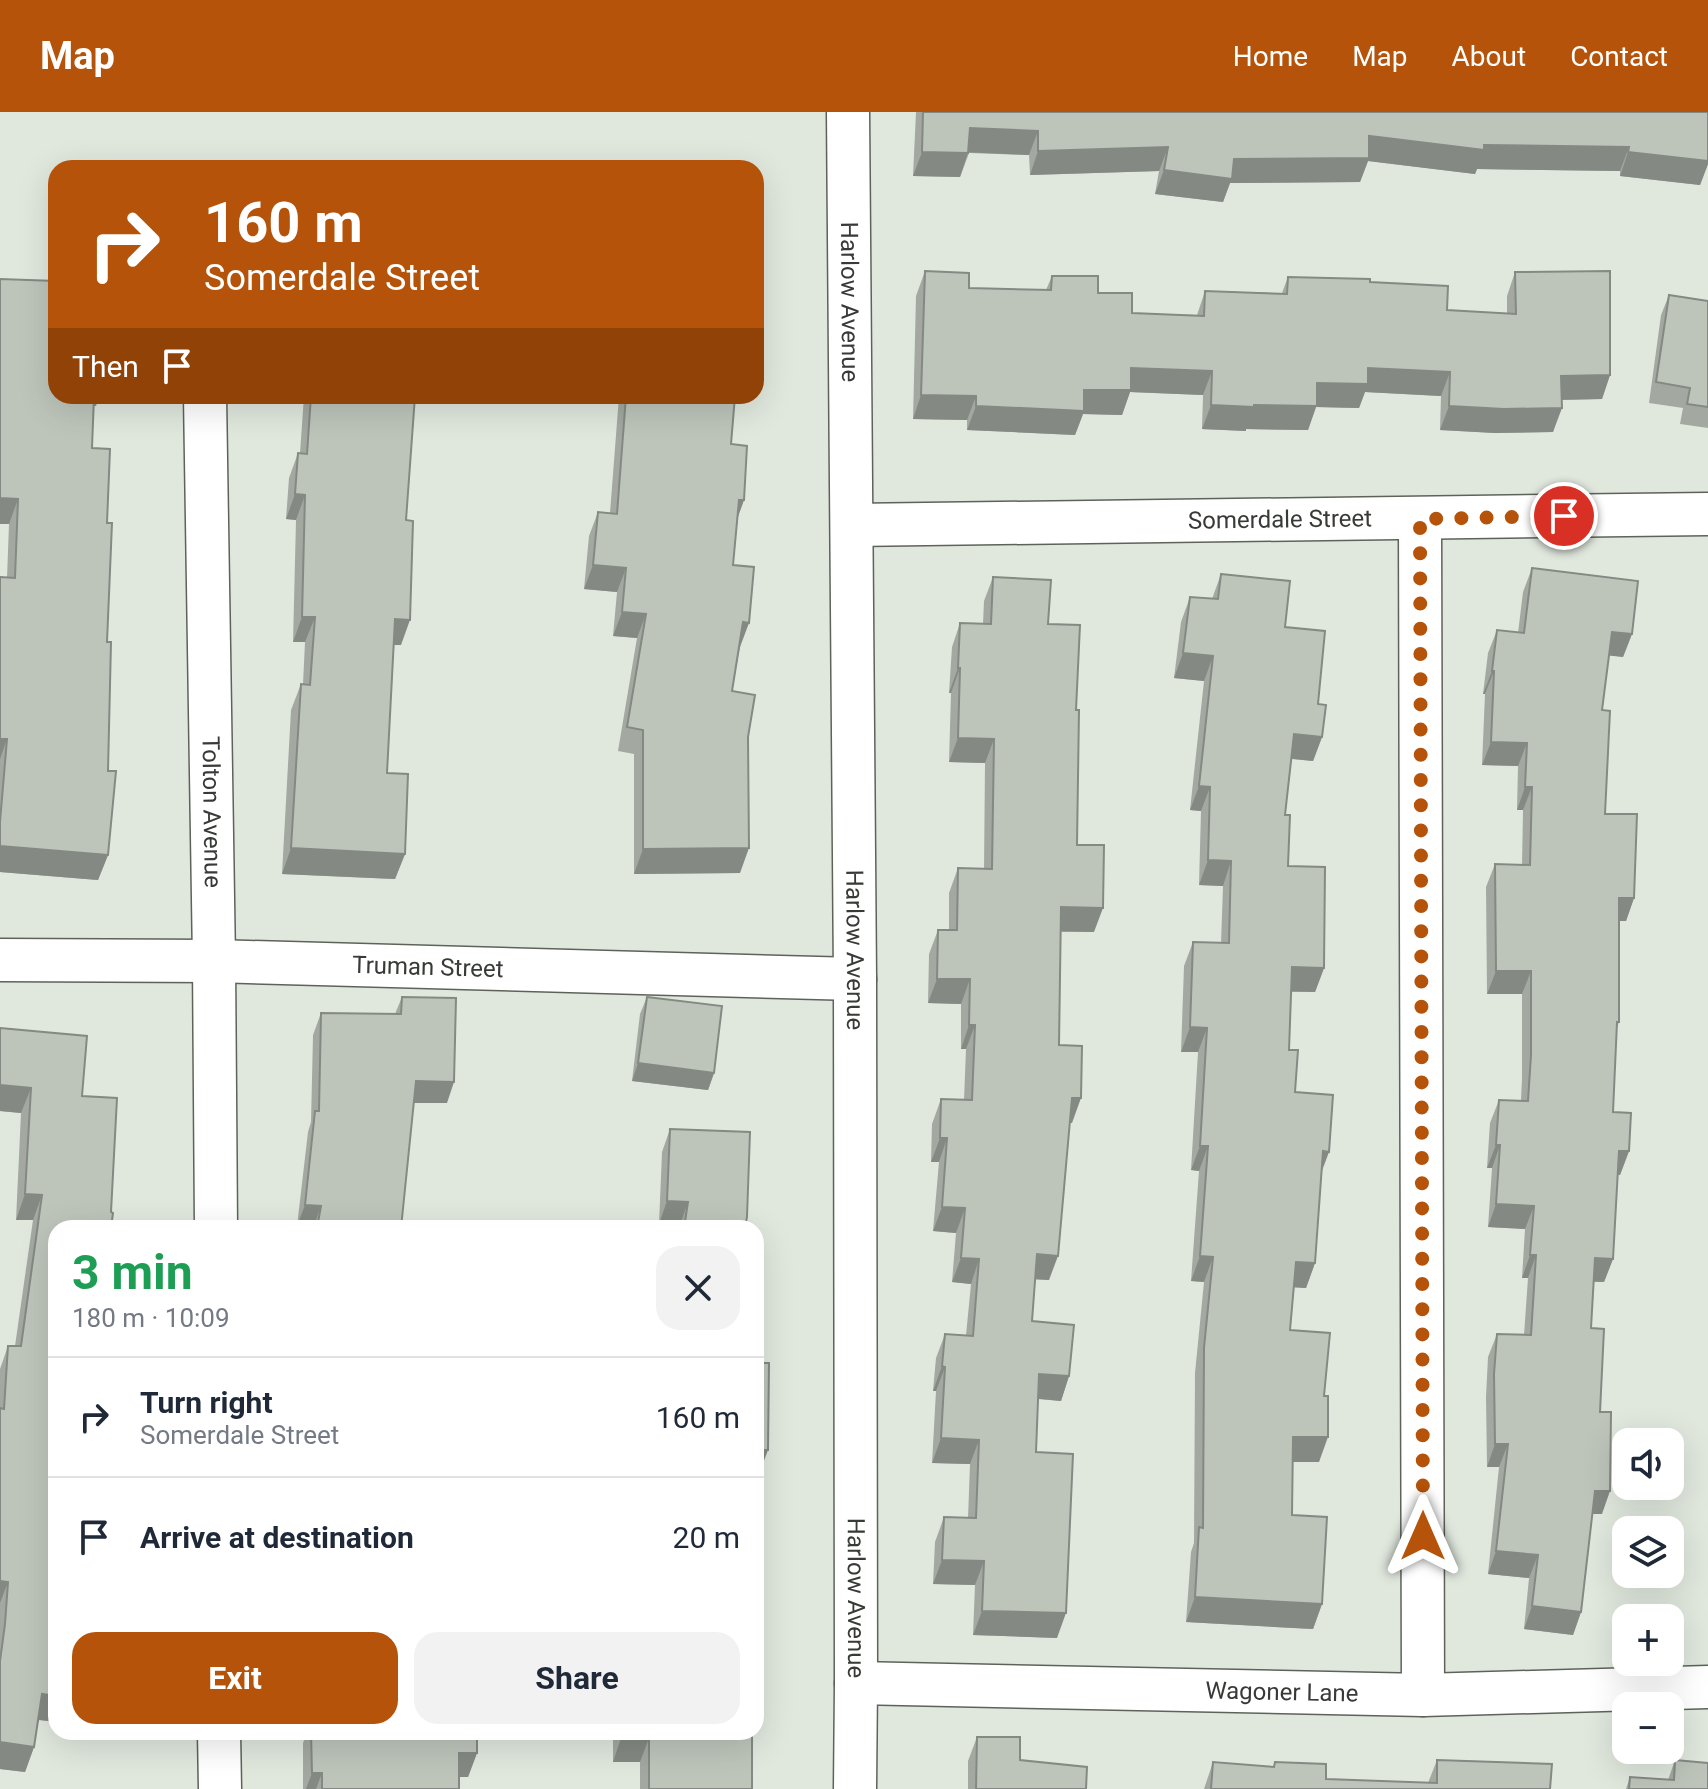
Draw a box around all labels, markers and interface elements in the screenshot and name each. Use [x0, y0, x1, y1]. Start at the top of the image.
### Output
text: Map [40, 34, 115, 78]
text: Home [1233, 40, 1308, 73]
text: Map [1352, 40, 1408, 73]
text: About [1452, 40, 1526, 73]
text: Contact [1570, 40, 1668, 73]
text: 160 m [204, 190, 363, 256]
icon: right [72, 192, 176, 296]
street label: Harlow Avenue [835, 222, 864, 382]
text: Somerdale Street [204, 257, 480, 299]
icon: arrive [155, 344, 199, 388]
text: Then [72, 349, 139, 384]
pin [1530, 482, 1598, 550]
icon: arrive [1542, 494, 1586, 538]
street label: Somerdale Street [1188, 504, 1372, 535]
street label: Tolton Avenue [196, 736, 227, 888]
street label: Harlow Avenue [840, 870, 869, 1030]
street label: Truman Street [352, 951, 504, 983]
text: 3 min [72, 1244, 193, 1301]
button: close [656, 1246, 740, 1330]
text: 180 m · 10:09 [72, 1303, 230, 1333]
text: Turn right [140, 1385, 273, 1420]
icon: right [72, 1395, 116, 1439]
text: 160 m [656, 1400, 740, 1435]
text: Somerdale Street [140, 1420, 339, 1450]
map controls [1612, 1428, 1684, 1764]
button: sound [1612, 1428, 1684, 1500]
position arrow [1381, 1494, 1465, 1578]
icon: arrive [72, 1515, 116, 1559]
button: layers [1612, 1516, 1684, 1588]
street label: Harlow Avenue [842, 1518, 870, 1678]
text: Arrive at destination [140, 1520, 414, 1555]
text: 20 m [673, 1520, 740, 1555]
button: + [1612, 1604, 1684, 1676]
button: Exit [72, 1632, 398, 1724]
button: Share [414, 1632, 740, 1724]
street label: Wagoner Lane [1205, 1676, 1359, 1708]
button: − [1612, 1692, 1684, 1764]

